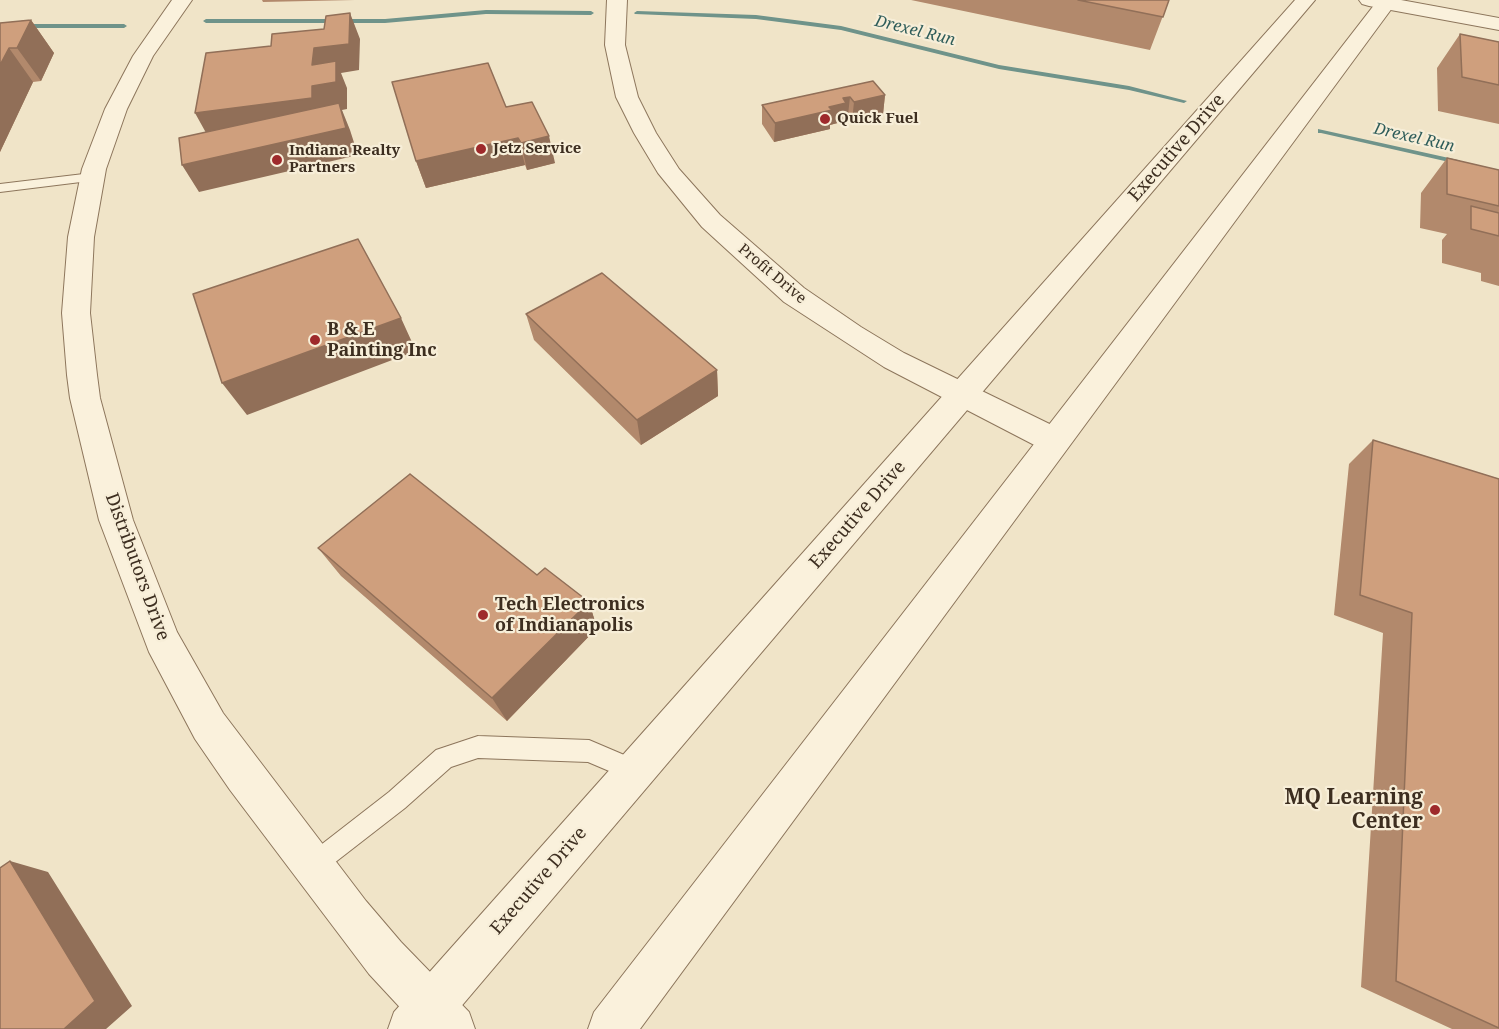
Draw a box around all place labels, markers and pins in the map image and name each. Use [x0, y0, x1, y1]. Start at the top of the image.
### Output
place label: Quick Fuel [837, 110, 919, 128]
marker: Quick Fuel [818, 112, 832, 126]
place label: Jetz Service [493, 140, 581, 158]
place label: Indiana Realty Partners [289, 142, 400, 177]
marker: Jetz Service [474, 142, 488, 156]
marker: Indiana Realty Partners [270, 153, 284, 167]
place label: B & E Painting Inc [327, 319, 437, 362]
marker: B & E Painting Inc [308, 333, 322, 347]
place label: Tech Electronics of Indianapolis [495, 594, 645, 636]
marker: Tech Electronics of Indianapolis [476, 608, 490, 622]
place label: MQ Learning Center [1285, 785, 1423, 835]
marker: MQ Learning Center [1428, 803, 1442, 817]

